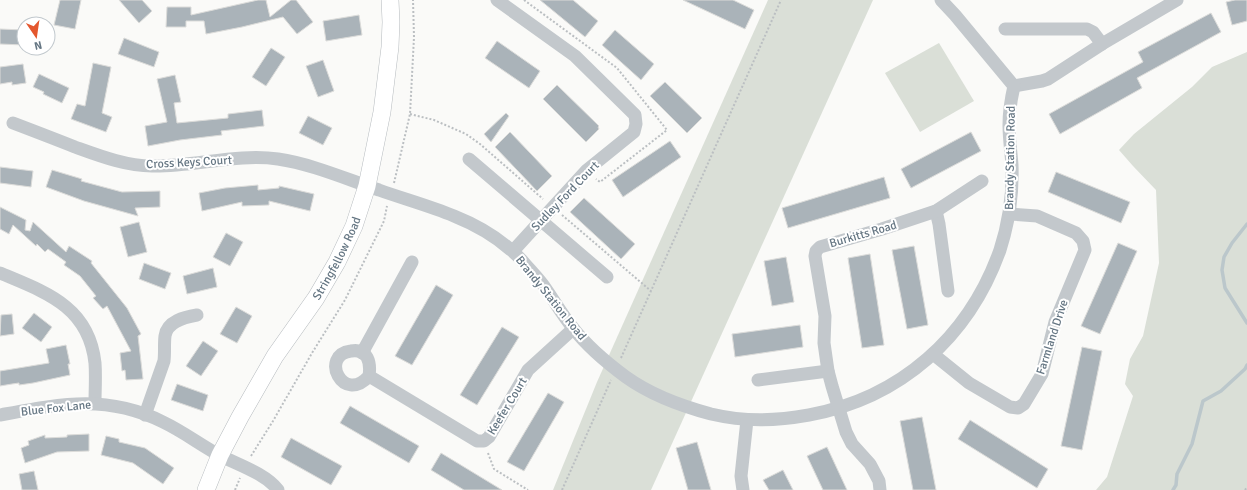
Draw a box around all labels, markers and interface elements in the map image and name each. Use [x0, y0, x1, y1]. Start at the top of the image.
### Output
north arrow [16, 16, 56, 56]
text: N [33, 38, 43, 52]
street label: Brandy Station Road [1002, 106, 1019, 210]
street label: Cross Keys Court [146, 153, 232, 172]
street label: Sudley Ford Court [528, 158, 602, 234]
street label: Stringfellow Road [310, 215, 364, 303]
street label: Burkitts Road [828, 218, 899, 251]
street label: Brandy Station Road [512, 253, 589, 344]
street label: Farmland Drive [1033, 298, 1072, 377]
street label: Keefer Court [484, 375, 531, 438]
street label: Blue Fox Lane [20, 397, 92, 420]

